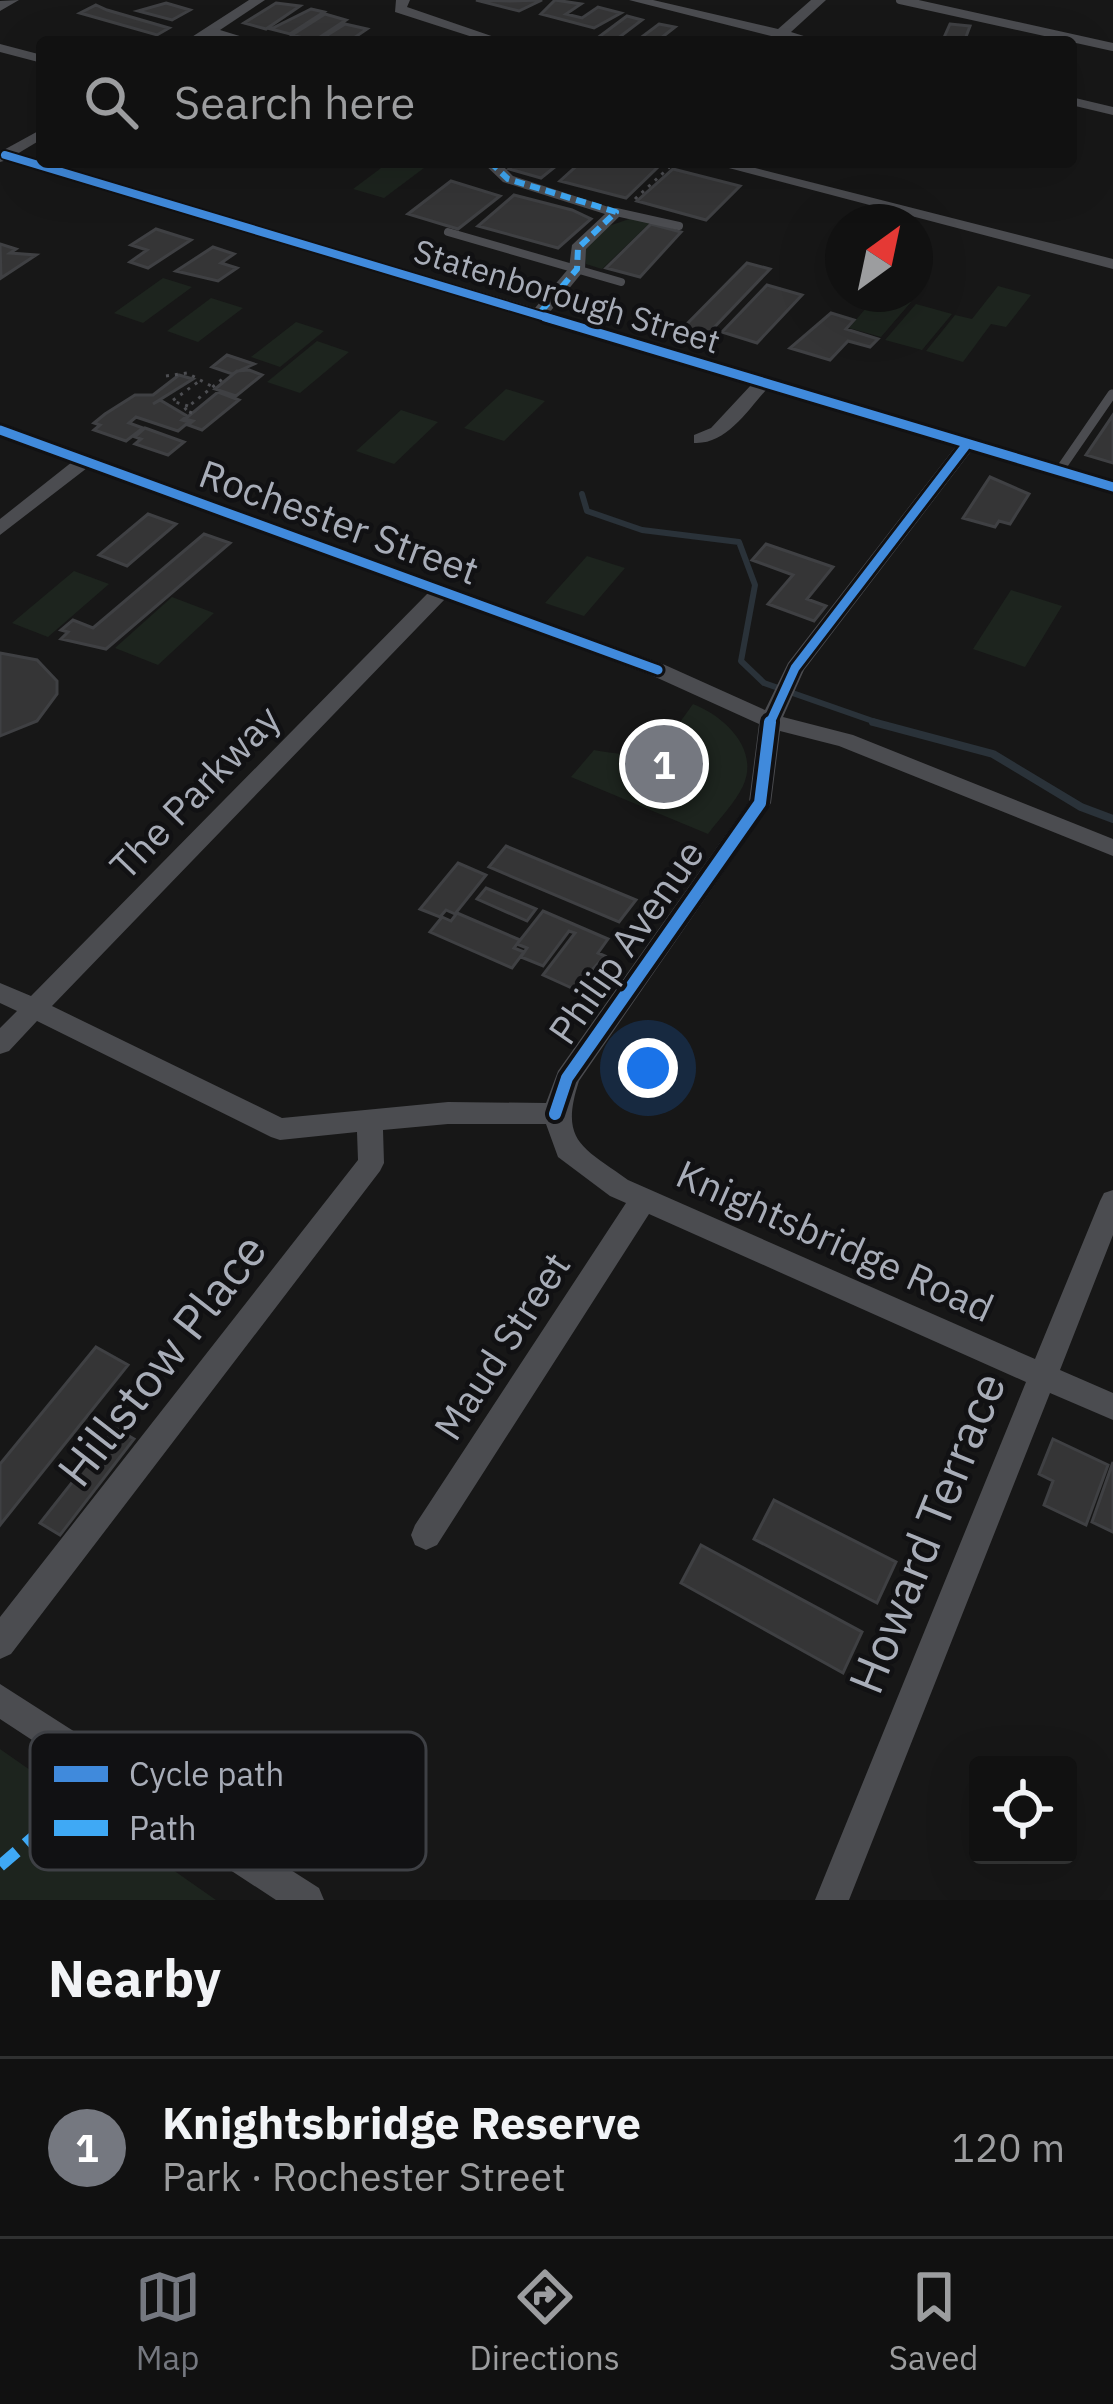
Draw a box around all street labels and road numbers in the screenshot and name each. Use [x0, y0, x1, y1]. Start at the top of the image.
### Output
street label: Statenborough Street [409, 228, 725, 363]
street label: Rochester Street [193, 447, 486, 596]
street label: The Parkway [99, 693, 291, 890]
street label: Philip Avenue [536, 830, 715, 1054]
street label: Knightsbridge Road [669, 1148, 1002, 1333]
street label: Hillstow Place [43, 1220, 279, 1498]
street label: Maud Street [422, 1242, 581, 1449]
street label: Howard Terrace [834, 1363, 1019, 1702]

